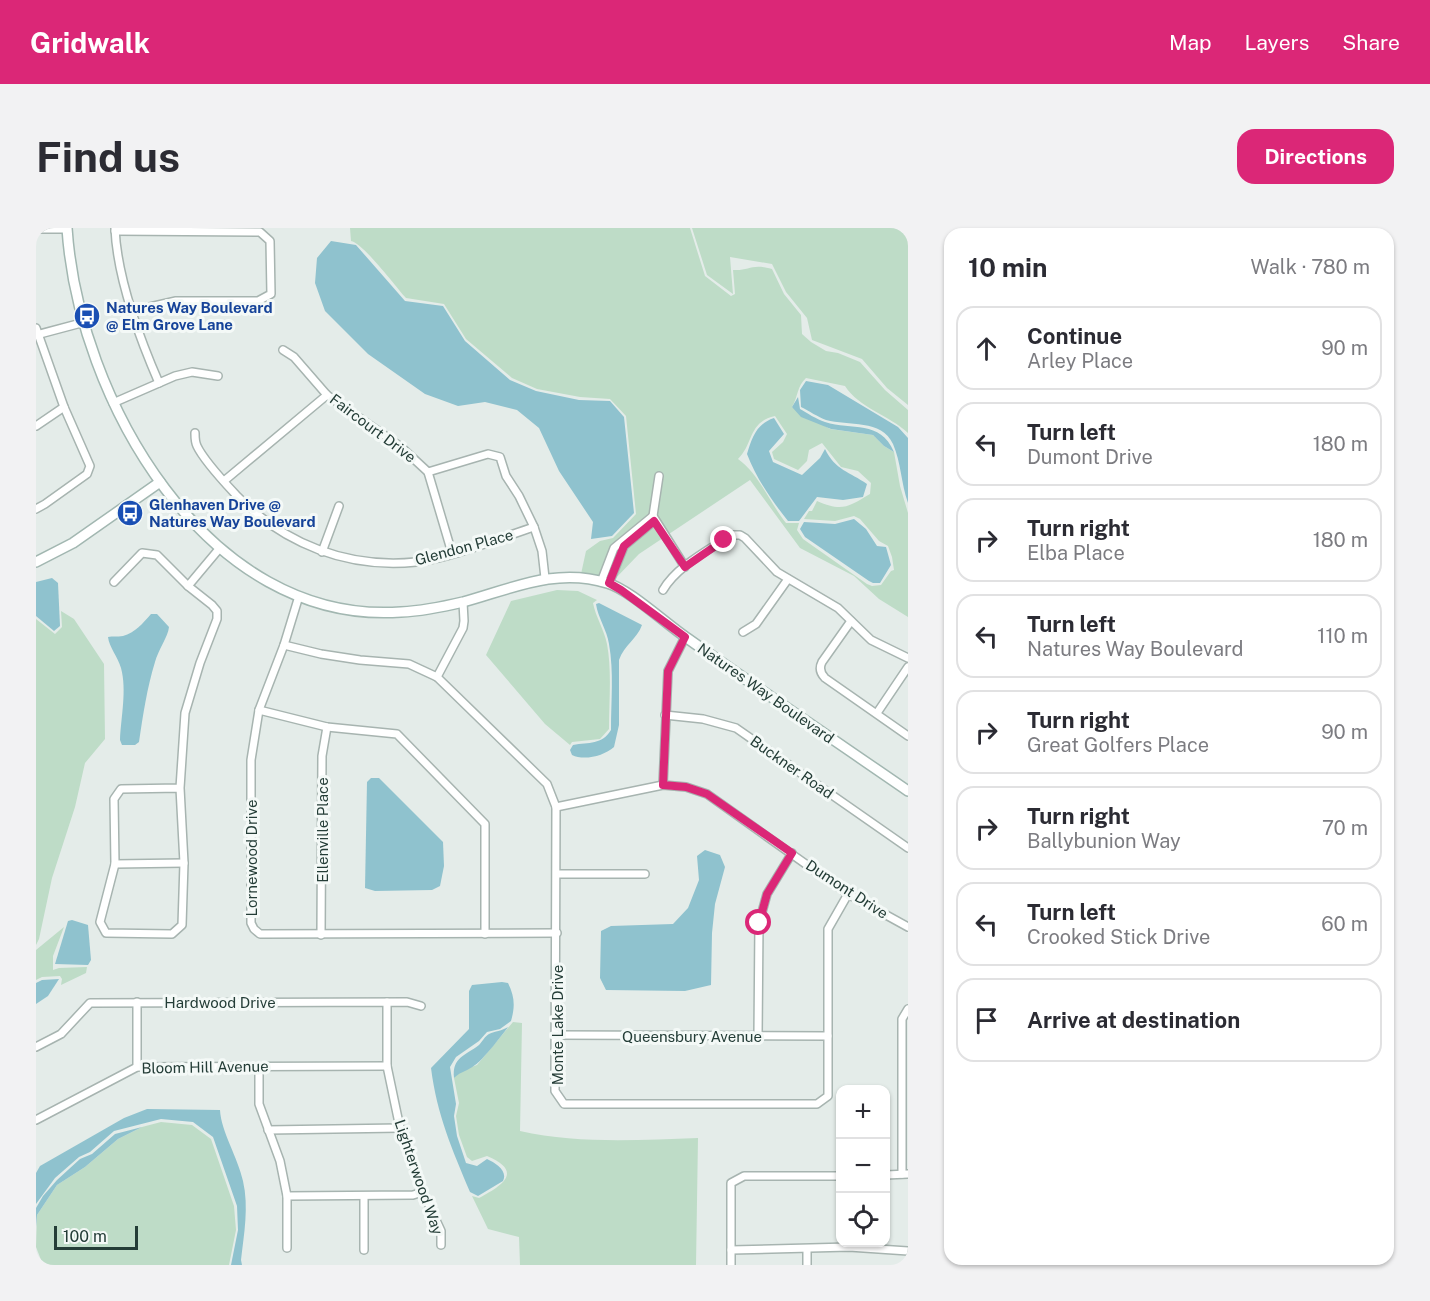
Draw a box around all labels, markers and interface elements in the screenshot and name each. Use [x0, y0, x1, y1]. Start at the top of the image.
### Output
text: Gridwalk [30, 26, 150, 59]
text: Map [1169, 30, 1212, 55]
text: Layers [1245, 30, 1309, 55]
text: Share [1342, 30, 1400, 55]
button: Directions [1237, 129, 1394, 184]
text: Find us [36, 132, 180, 181]
text: 10 min [968, 252, 1047, 283]
text: Walk · 780 m [1251, 255, 1370, 279]
place label: Natures Way Boulevard @ Elm Grove Lane [106, 299, 273, 333]
bus stop icon: Natures Way Boulevard @ Elm Grove Lane [72, 301, 102, 331]
text: Continue [1027, 323, 1122, 349]
icon: ahead [970, 332, 1003, 365]
text: 90 m [1321, 336, 1368, 360]
text: Arley Place [1027, 349, 1133, 373]
street label: Faircourt Drive [327, 390, 419, 466]
text: Turn left [1027, 419, 1116, 445]
icon: left [970, 428, 1003, 461]
text: 180 m [1313, 432, 1368, 456]
text: Dumont Drive [1027, 445, 1153, 469]
place label: Glenhaven Drive @ Natures Way Boulevard [149, 496, 316, 530]
bus stop icon: Glenhaven Drive @ Natures Way Boulevard [115, 498, 145, 528]
text: Turn right [1027, 515, 1130, 541]
icon: right [970, 524, 1003, 557]
street label: Glendon Place [413, 526, 515, 568]
route end [710, 526, 736, 552]
text: 180 m [1313, 528, 1368, 552]
text: Elba Place [1027, 541, 1125, 565]
text: Turn left [1027, 611, 1116, 637]
icon: left [970, 620, 1003, 653]
text: 110 m [1317, 624, 1368, 648]
text: Natures Way Boulevard [1027, 637, 1244, 661]
street label: Natures Way Boulevard [695, 639, 837, 747]
text: Turn right [1027, 707, 1130, 733]
icon: right [970, 716, 1003, 749]
text: 90 m [1321, 720, 1368, 744]
street label: Buckner Road [747, 732, 837, 802]
text: Great Golfers Place [1027, 733, 1209, 757]
street label: Ellenville Place [314, 777, 331, 883]
street label: Lornewood Drive [243, 800, 260, 916]
text: Turn right [1027, 803, 1130, 829]
icon: right [970, 812, 1003, 845]
text: 70 m [1322, 816, 1368, 840]
text: Ballybunion Way [1027, 829, 1181, 853]
street label: Dumont Drive [803, 856, 891, 922]
text: Turn left [1027, 899, 1116, 925]
icon: left [970, 908, 1003, 941]
route start [745, 909, 771, 935]
text: 60 m [1321, 912, 1368, 936]
text: Crooked Stick Drive [1027, 925, 1210, 949]
street label: Monte Lake Drive [549, 965, 566, 1085]
street label: Hardwood Drive [164, 994, 276, 1011]
icon: arrive [970, 1004, 1003, 1037]
text: Arrive at destination [1027, 1007, 1240, 1033]
street label: Queensbury Avenue [622, 1028, 762, 1045]
street label: Bloom Hill Avenue [141, 1057, 269, 1077]
map controls [836, 1085, 890, 1247]
button: + [836, 1085, 890, 1139]
street label: Lighterwood Way [391, 1117, 447, 1237]
button: − [836, 1139, 890, 1193]
button: locate [836, 1193, 890, 1247]
scale bar [54, 1223, 138, 1250]
text: 100 m [63, 1227, 107, 1246]

